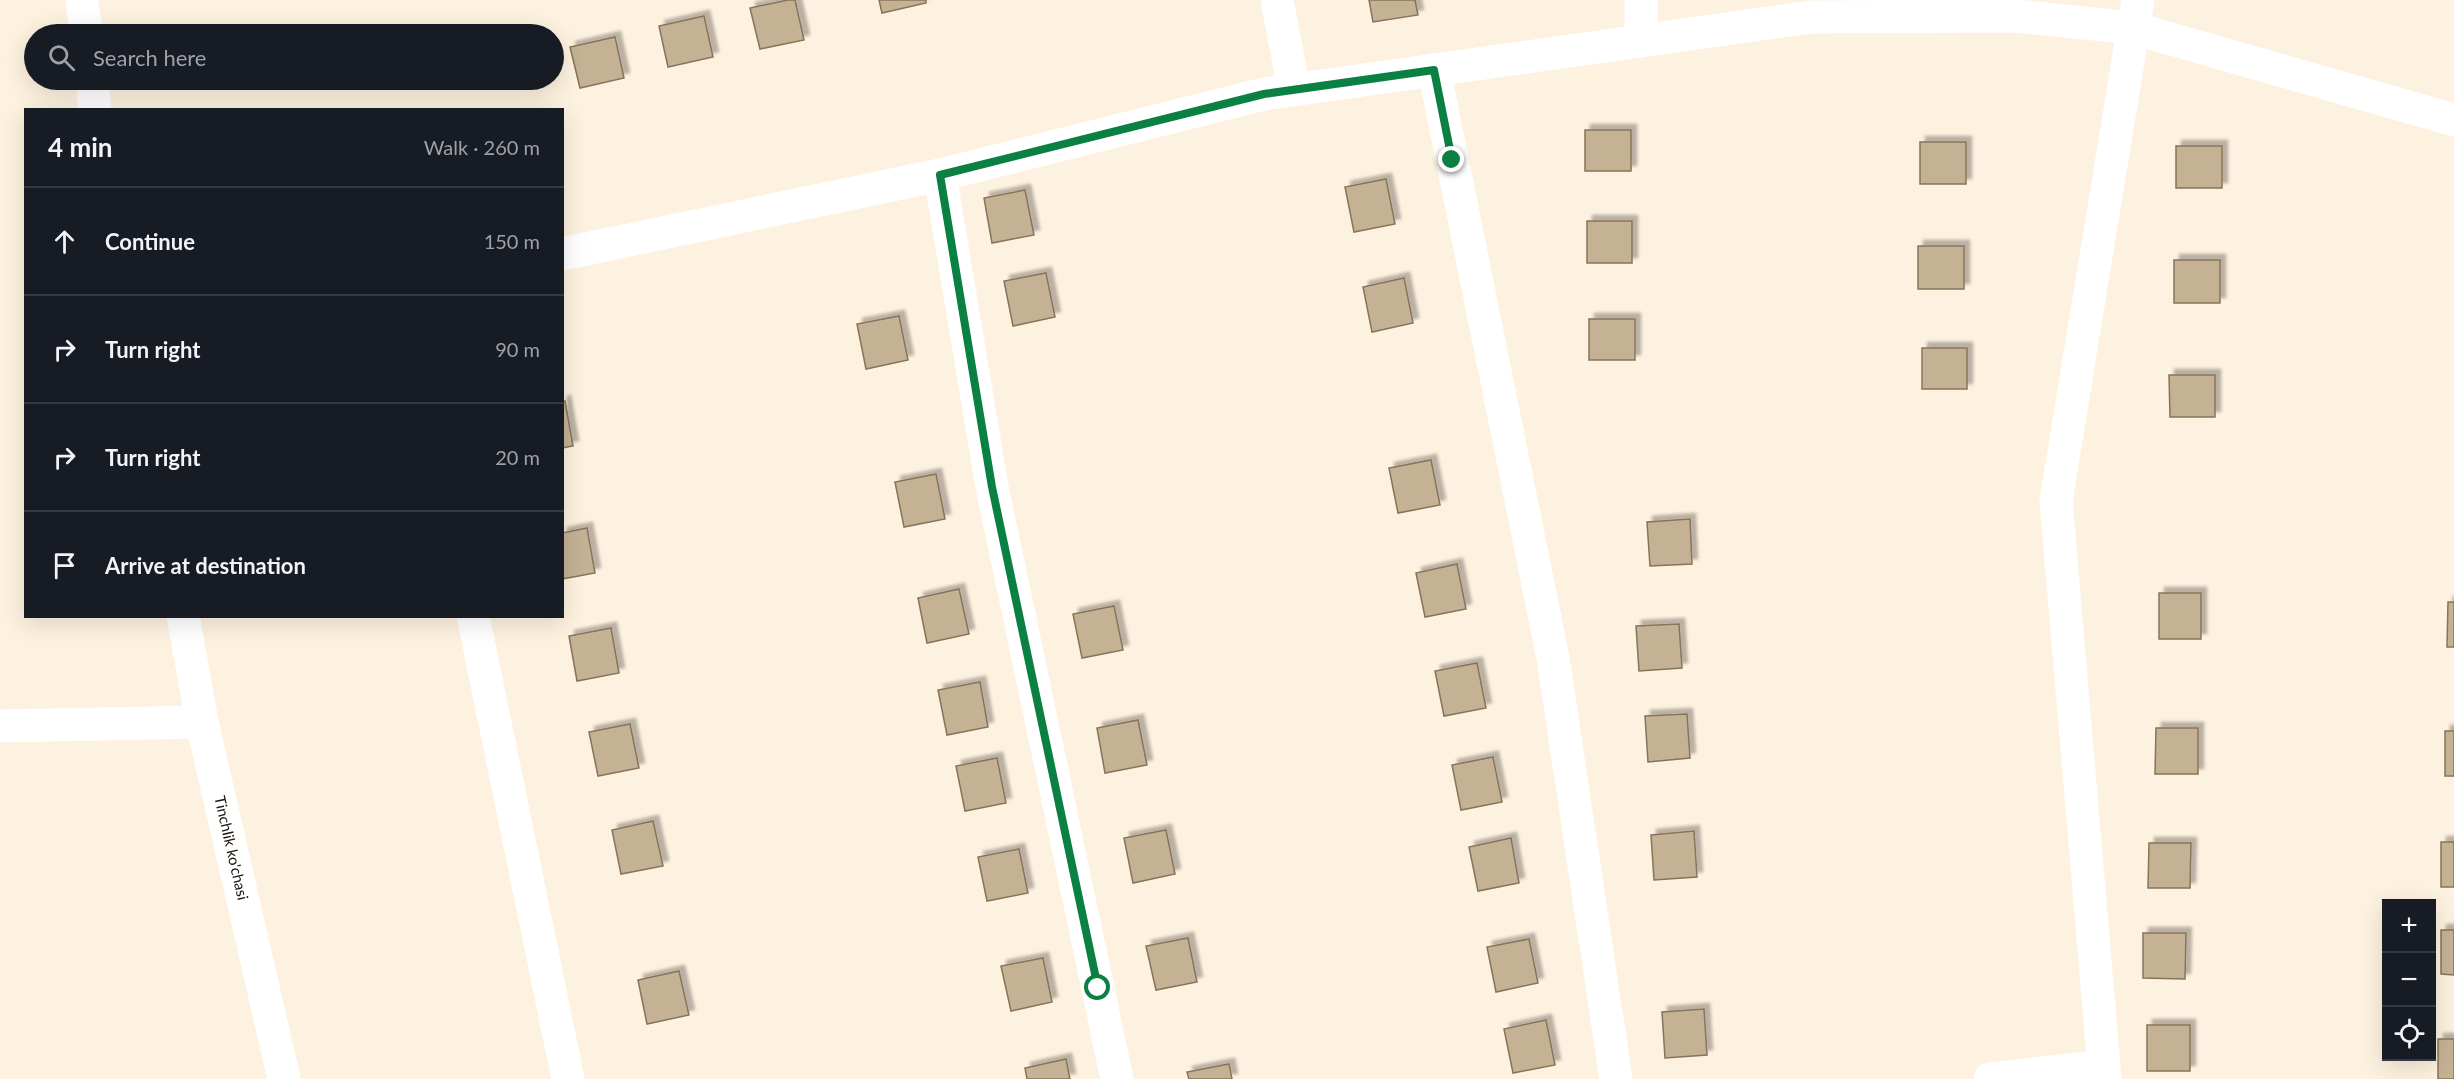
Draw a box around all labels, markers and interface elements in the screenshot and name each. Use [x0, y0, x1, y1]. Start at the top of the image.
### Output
search box [24, 24, 564, 90]
icon: search [45, 41, 78, 74]
text: Search here [93, 44, 206, 71]
text: 4 min [48, 131, 112, 163]
text: Walk · 260 m [424, 135, 540, 159]
route end [1438, 146, 1464, 172]
icon: ahead [48, 225, 81, 258]
text: Continue [105, 228, 195, 255]
text: 150 m [484, 229, 540, 253]
icon: right [48, 333, 81, 366]
text: Turn right [105, 336, 200, 363]
text: 90 m [495, 337, 540, 361]
icon: right [48, 441, 81, 474]
text: Turn right [105, 444, 200, 471]
text: 20 m [495, 445, 540, 469]
icon: arrive [48, 549, 81, 582]
text: Arrive at destination [105, 552, 306, 579]
street label: Tinchlik ko'chasi [211, 794, 253, 902]
map controls [2382, 899, 2436, 1061]
button: + [2382, 899, 2436, 953]
button: − [2382, 953, 2436, 1007]
route start [1084, 974, 1110, 1000]
button: locate [2382, 1007, 2436, 1061]

